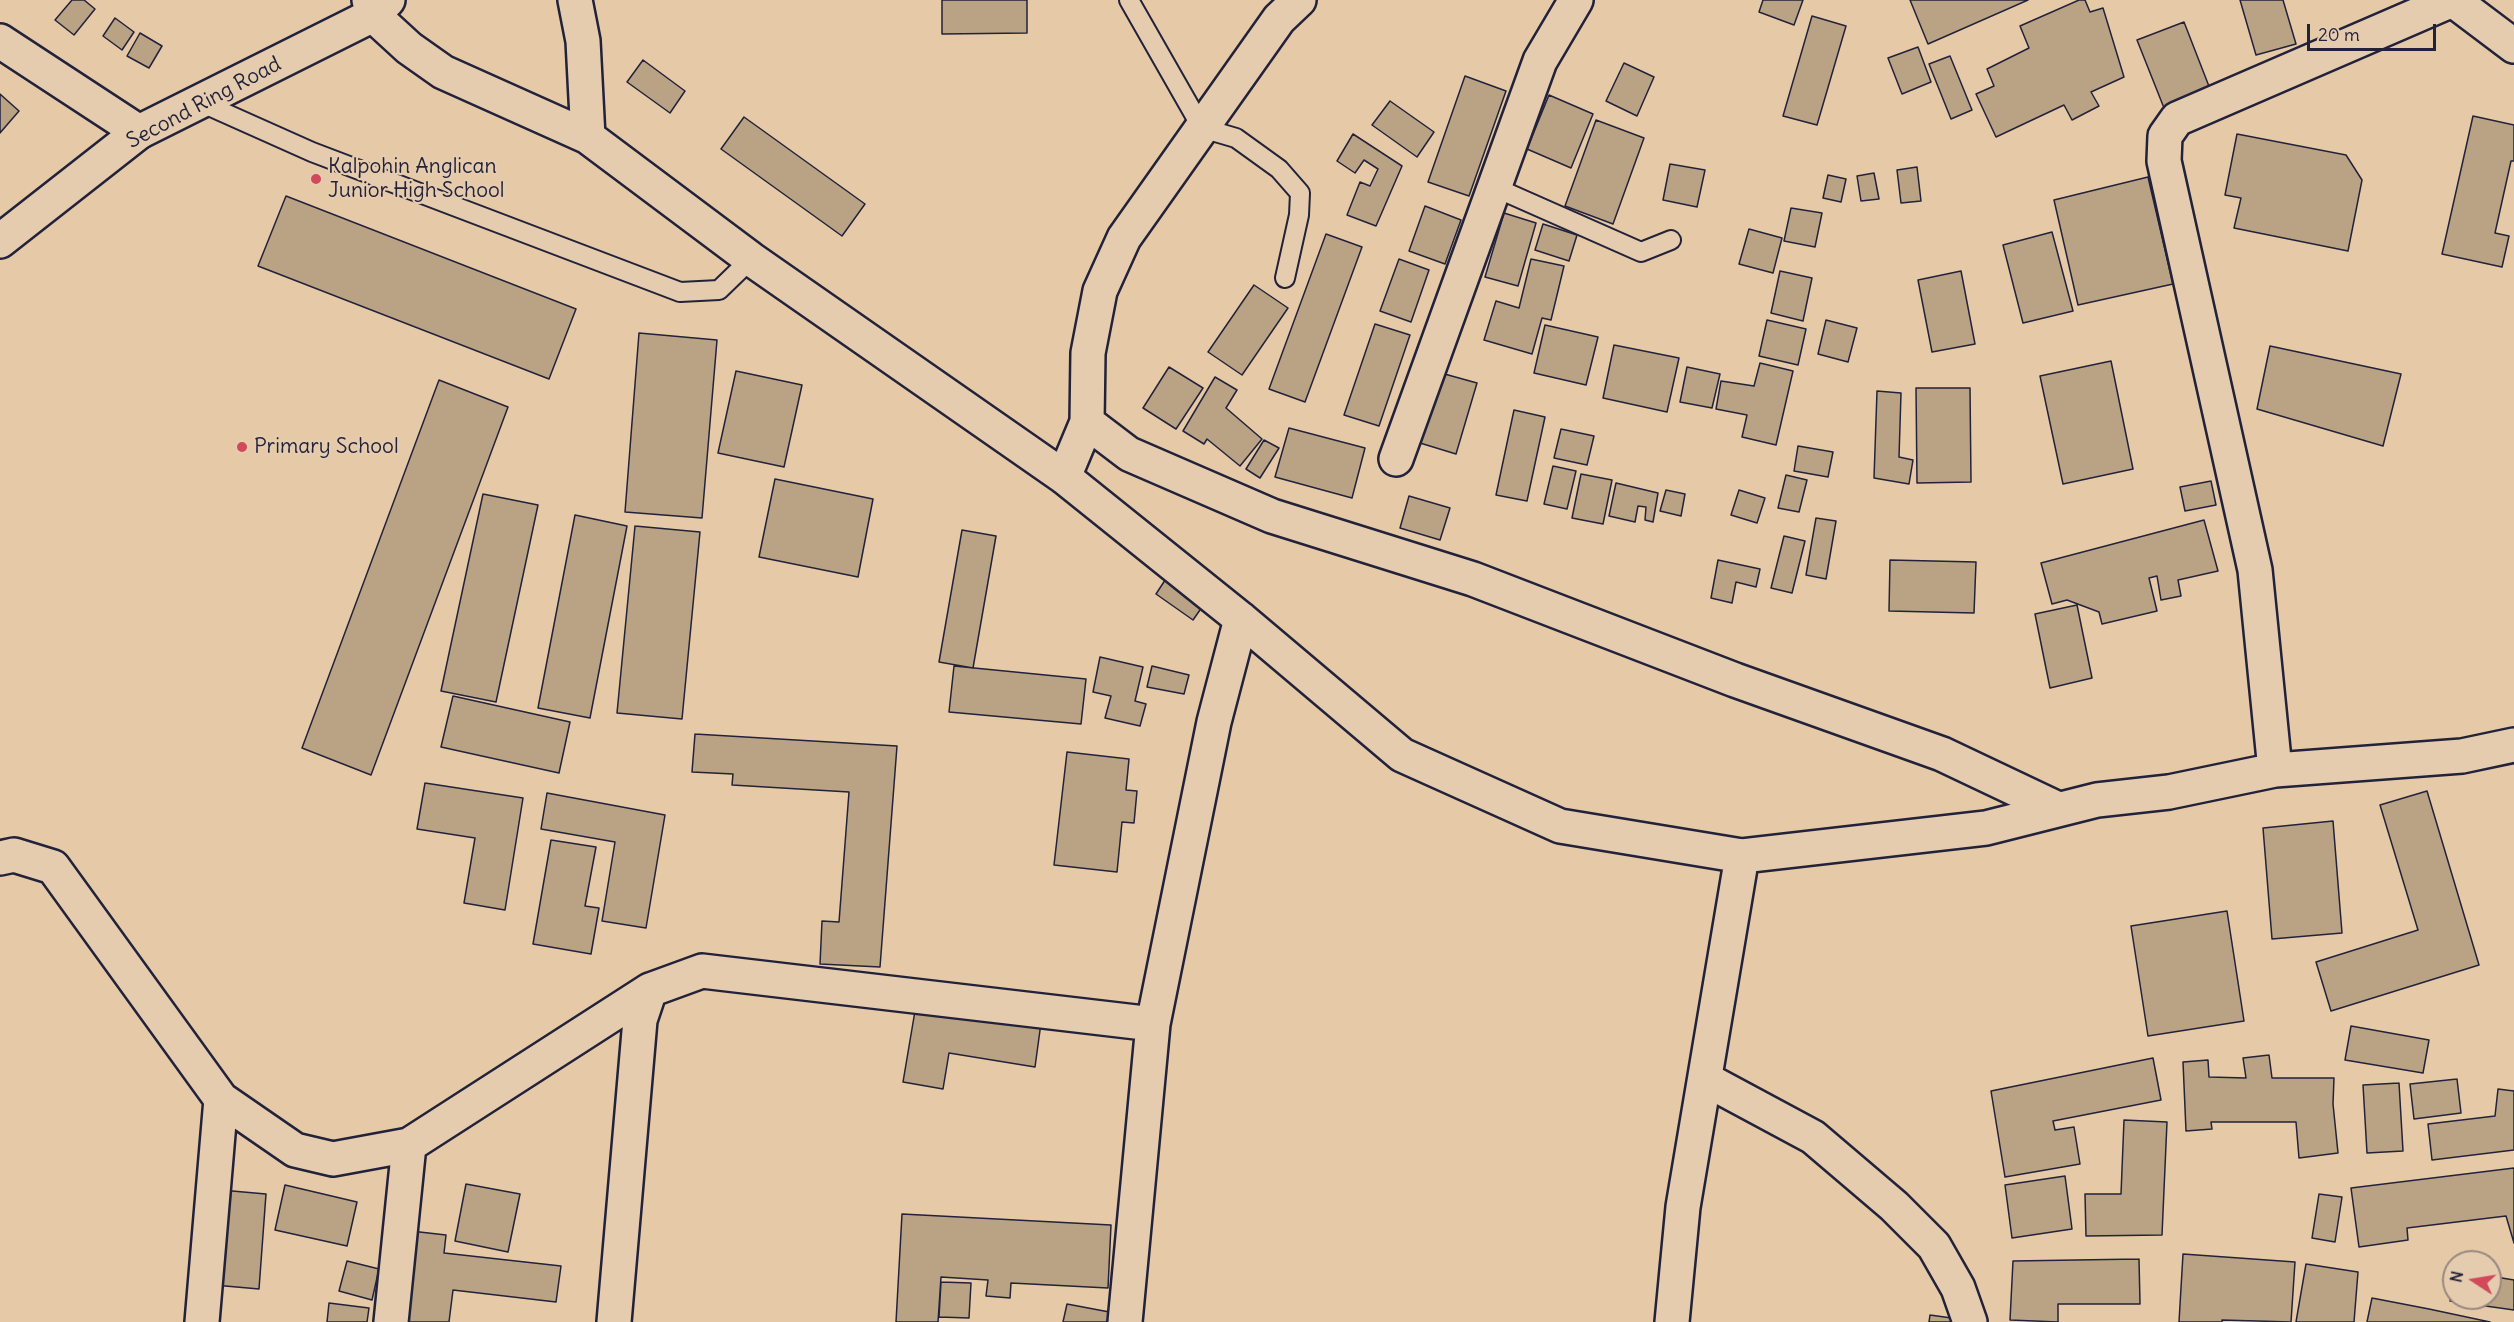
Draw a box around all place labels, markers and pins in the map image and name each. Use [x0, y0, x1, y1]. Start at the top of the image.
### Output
place label: Kalpohin Anglican Junior High School [328, 154, 505, 204]
marker: Kalpohin Anglican Junior High School [309, 172, 323, 186]
place label: Primary School [254, 434, 399, 460]
marker: Primary School [235, 440, 249, 454]

